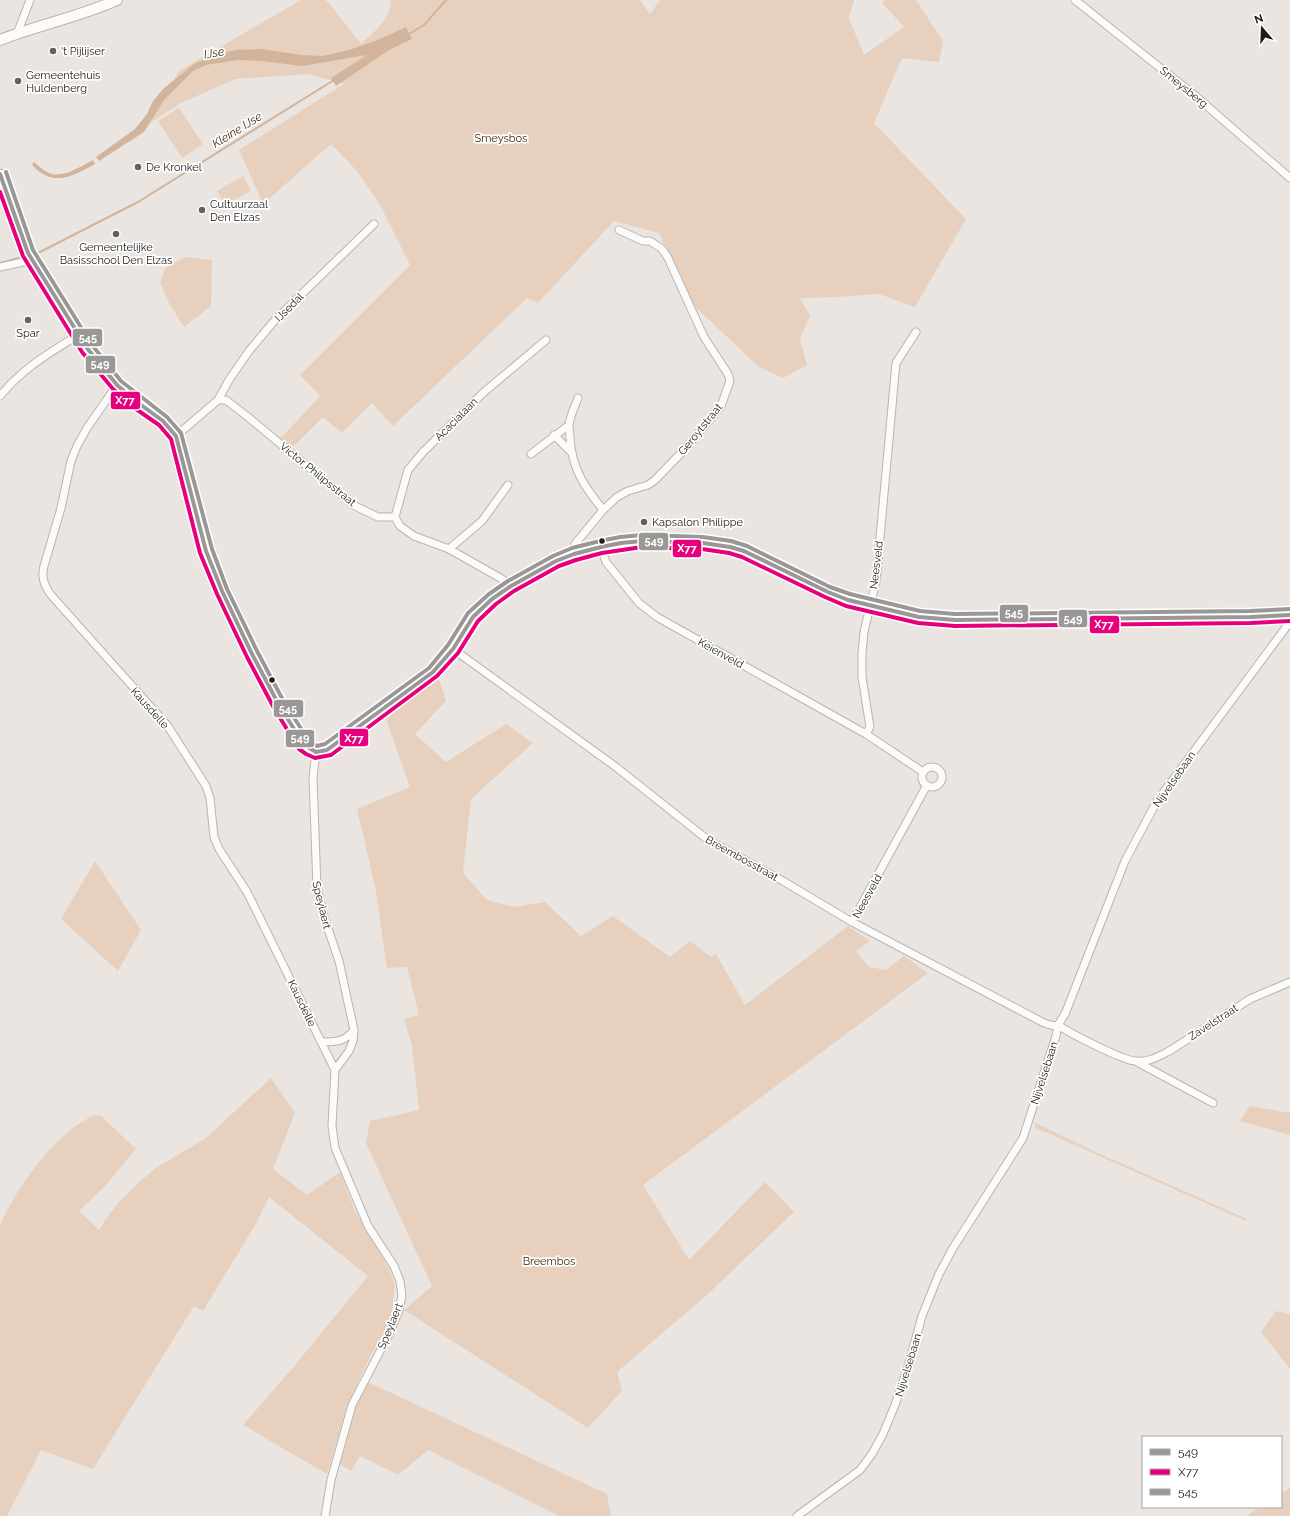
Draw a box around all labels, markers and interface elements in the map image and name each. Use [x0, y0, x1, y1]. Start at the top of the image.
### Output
north arrow [1242, 8, 1282, 48]
text: N [1253, 12, 1265, 27]
water label: IJse [203, 44, 226, 62]
place label: 't Pijlijser [61, 45, 105, 58]
marker: 't Pijlijser [48, 46, 58, 56]
street label: Smeysberg [1157, 64, 1210, 111]
place label: Gemeentehuis Huldenberg [26, 69, 100, 95]
marker: Gemeentehuis Huldenberg [13, 76, 23, 86]
water label: Kleine IJse [209, 109, 265, 151]
park label: Smeysbos [475, 132, 527, 145]
place label: De Kronkel [146, 161, 202, 174]
marker: De Kronkel [133, 162, 143, 172]
place label: Cultuurzaal Den Elzas [210, 198, 268, 224]
marker: Cultuurzaal Den Elzas [197, 205, 207, 215]
marker: Gemeentelijke Basisschool Den Elzas [111, 229, 121, 239]
place label: Gemeentelijke Basisschool Den Elzas [60, 241, 172, 267]
street label: IJsedal [272, 290, 307, 325]
marker: Spar [23, 315, 33, 325]
place label: Spar [16, 327, 40, 340]
line badge: 545 [72, 328, 103, 347]
text: 545 [79, 332, 97, 345]
line badge: 549 [85, 355, 116, 374]
text: 549 [91, 358, 110, 371]
line badge: X77 [110, 391, 141, 410]
text: X77 [114, 394, 136, 407]
street label: Acacialaan [432, 395, 480, 443]
street label: Geroytstraat [676, 401, 725, 458]
street label: Victor Philipsstraat [277, 440, 359, 509]
place label: Kapsalon Philippe [652, 516, 744, 529]
marker: Kapsalon Philippe [639, 517, 649, 527]
line badge: 549 [638, 532, 669, 551]
text: 549 [645, 535, 664, 548]
unlabelled marker [597, 536, 607, 546]
line badge: X77 [672, 539, 702, 558]
street label: Neesveld [867, 540, 886, 590]
text: X77 [676, 542, 698, 555]
line badge: 545 [999, 604, 1029, 623]
text: 545 [1005, 607, 1023, 620]
line badge: 549 [1058, 609, 1088, 628]
text: 549 [1064, 613, 1083, 626]
line badge: X77 [1089, 615, 1120, 634]
text: X77 [1093, 618, 1115, 631]
street label: Keienveld [696, 636, 746, 671]
unlabelled marker [267, 675, 277, 685]
street label: Kausdelle [128, 685, 172, 732]
line badge: 545 [273, 699, 304, 718]
text: 545 [279, 703, 297, 716]
line badge: X77 [339, 728, 369, 747]
line badge: 549 [285, 729, 315, 748]
text: 549 [291, 732, 310, 745]
text: X77 [343, 732, 365, 745]
street label: Nijvelsebaan [1150, 749, 1199, 810]
street label: Breembosstraat [703, 833, 781, 884]
street label: Neesveld [850, 872, 885, 921]
street label: Speylaert [309, 880, 334, 931]
street label: Kausdelle [285, 978, 319, 1029]
street label: Zavelstraat [1186, 1001, 1241, 1043]
street label: Nijvelsebaan [1028, 1040, 1061, 1106]
park label: Breembos [523, 1255, 575, 1268]
street label: Speylaert [375, 1301, 406, 1351]
street label: Nijvelsebaan [893, 1332, 924, 1398]
legend [1142, 1436, 1282, 1508]
text: 549 [1178, 1445, 1198, 1459]
text: X77 [1178, 1465, 1199, 1479]
text: 545 [1178, 1485, 1198, 1499]

